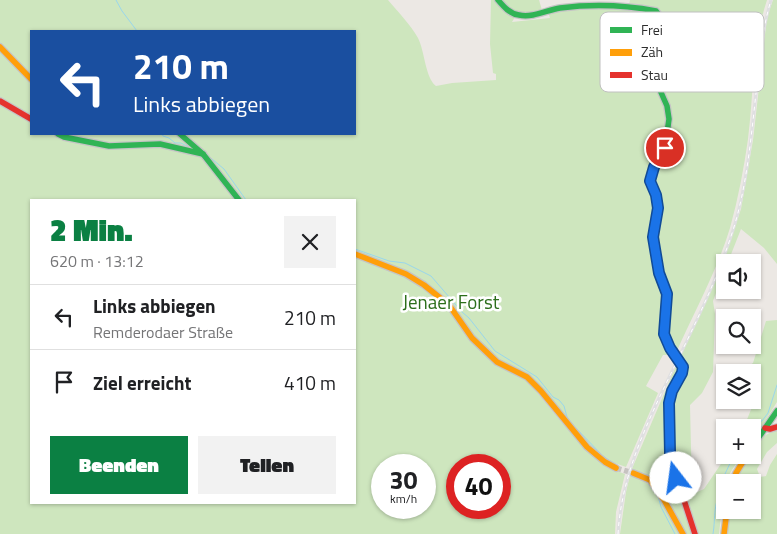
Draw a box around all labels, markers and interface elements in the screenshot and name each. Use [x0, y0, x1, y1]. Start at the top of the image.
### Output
legend [600, 12, 764, 92]
text: Frei [641, 19, 663, 40]
text: 210 m [133, 39, 229, 93]
text: Zäh [641, 41, 663, 62]
icon: left [50, 50, 115, 115]
text: Stau [641, 64, 668, 85]
text: Links abbiegen [133, 87, 270, 121]
pin [644, 127, 686, 169]
icon: arrive [651, 134, 679, 162]
text: 2 Min. [50, 207, 133, 253]
button: close [284, 216, 336, 268]
text: 620 m · 13:12 [50, 249, 144, 273]
map controls [716, 254, 761, 519]
button: sound [716, 254, 761, 299]
park label: Jenaer Forst [403, 287, 500, 316]
text: Links abbiegen [93, 291, 216, 320]
icon: left [50, 303, 78, 331]
text: 210 m [284, 303, 336, 332]
button: search [716, 309, 761, 354]
text: Remderodaer Straße [93, 320, 233, 344]
button: layers [716, 364, 761, 409]
icon: arrive [50, 368, 78, 396]
text: Ziel erreicht [93, 368, 191, 397]
text: 410 m [284, 368, 336, 397]
button: + [716, 419, 761, 464]
button: Beenden [50, 436, 188, 494]
button: Teilen [198, 436, 336, 494]
position arrow [649, 451, 701, 503]
speed limit sign: 40 [446, 454, 511, 519]
text: 30 [389, 461, 418, 499]
button: − [716, 474, 761, 519]
text: km/h [390, 489, 417, 508]

